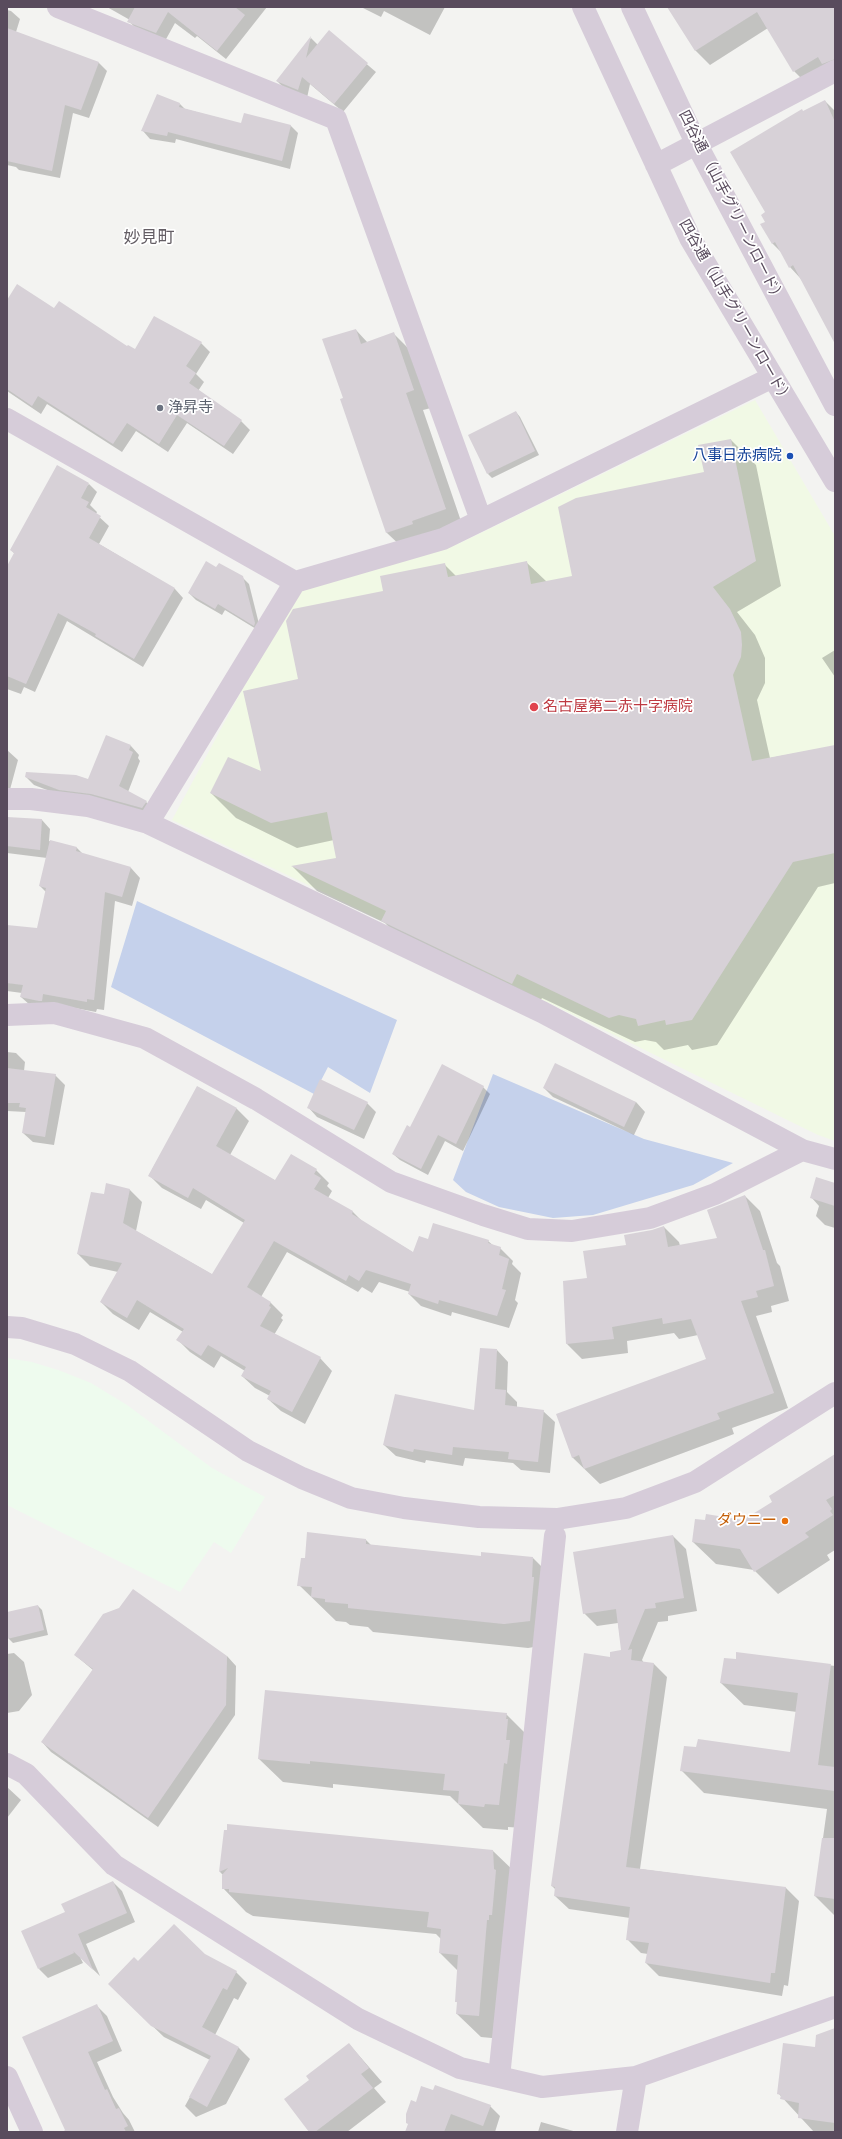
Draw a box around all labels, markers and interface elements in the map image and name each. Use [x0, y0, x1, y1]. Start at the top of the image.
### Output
street label: 四谷通 （山手グリーンロード） [674, 108, 788, 306]
street label: 四谷通（山手グリーンロード） [675, 217, 795, 407]
district label: 妙見町 [124, 228, 174, 248]
place label: 浄昇寺 [168, 399, 213, 417]
marker: 浄昇寺 [155, 403, 165, 413]
place label: 八事日赤病院 [692, 447, 782, 465]
marker: 八事日赤病院 [785, 451, 795, 461]
place label: 名古屋第二赤十字病院 [543, 698, 693, 716]
marker: 名古屋第二赤十字病院 [528, 701, 540, 713]
place label: ダウニー [717, 1512, 777, 1530]
marker: ダウニー [780, 1516, 790, 1526]

